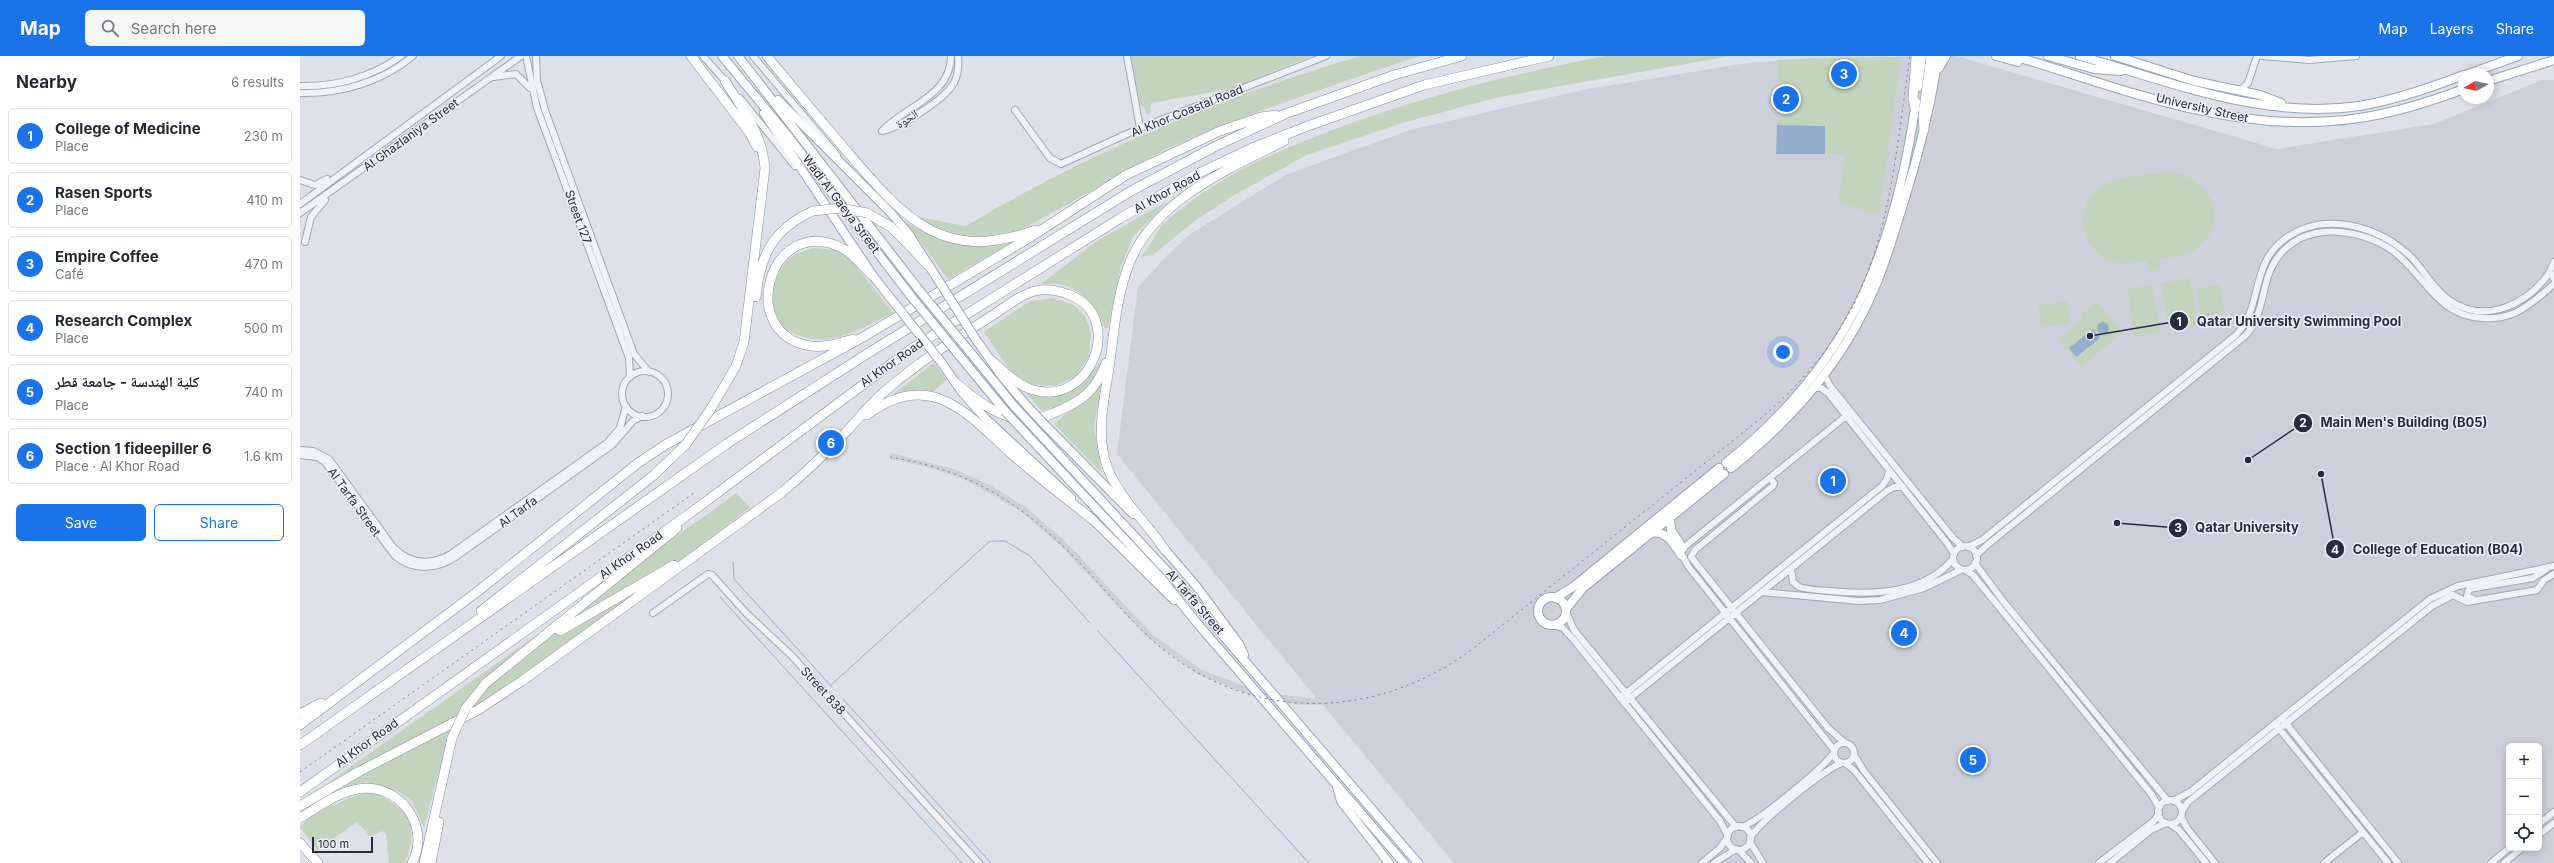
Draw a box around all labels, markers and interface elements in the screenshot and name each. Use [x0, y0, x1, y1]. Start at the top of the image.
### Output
search box [85, 10, 365, 46]
text: Map [20, 17, 61, 40]
icon: search [99, 17, 121, 39]
text: Search here [131, 19, 216, 38]
text: Map [2379, 20, 2408, 37]
text: Layers [2430, 20, 2474, 37]
text: Share [2496, 20, 2534, 37]
pin: 3 [1831, 59, 1857, 89]
north arrow [2458, 68, 2494, 104]
text: Nearby [16, 72, 77, 92]
text: 6 results [231, 74, 284, 90]
street label: Al Khor Coastal Road [1128, 81, 1245, 140]
pin: 2 [1773, 84, 1799, 114]
street label: University Street [2154, 90, 2250, 125]
street label: Al Ghazlaniya Street [360, 95, 461, 174]
street label: الحوة [893, 106, 921, 131]
text: College of Medicine [55, 119, 201, 138]
text: 1 [27, 128, 33, 144]
text: 230 m [244, 128, 283, 144]
text: Place [55, 138, 89, 154]
street label: Wadi Al Gaeya Street [800, 152, 883, 256]
street label: Al Khor Road [1131, 167, 1203, 216]
text: Rasen Sports [55, 183, 152, 202]
street label: Street 127 [562, 188, 595, 246]
text: 2 [26, 192, 34, 208]
text: 410 m [246, 192, 283, 208]
text: Place [55, 202, 89, 218]
text: Empire Coffee [55, 247, 159, 266]
text: 3 [26, 256, 34, 272]
text: 470 m [244, 256, 283, 272]
text: Café [55, 266, 84, 282]
callout: Qatar University Swimming Pool [2169, 309, 2409, 334]
text: Research Complex [55, 311, 192, 330]
text: Qatar University Swimming Pool [2197, 313, 2401, 329]
text: 1 [2176, 314, 2182, 329]
text: 4 [26, 320, 34, 336]
text: 500 m [244, 320, 283, 336]
text: Place [55, 330, 89, 346]
street label: Al Khor Road [857, 335, 926, 390]
your location [1773, 342, 1793, 362]
text: كلية الهندسة - جامعة قطر [55, 372, 199, 391]
text: 5 [26, 384, 34, 400]
text: 740 m [245, 384, 283, 400]
text: Place [55, 397, 89, 413]
callout: Main Men's Building (B05) [2293, 410, 2496, 435]
text: Main Men's Building (B05) [2320, 414, 2488, 430]
text: 2 [2299, 415, 2307, 430]
pin: 6 [818, 428, 844, 458]
text: Section 1 fideepiller 6 [55, 439, 212, 458]
text: 6 [26, 448, 34, 464]
text: 1.6 km [244, 448, 283, 464]
text: Place · Al Khor Road [55, 458, 180, 474]
street label: Al Tarfa Street [324, 464, 384, 539]
pin: 1 [1820, 466, 1846, 496]
street label: Al Tarfa [496, 493, 540, 531]
button: Save [16, 504, 146, 541]
button: Share [154, 504, 284, 541]
callout: Qatar University [2168, 515, 2307, 540]
text: Qatar University [2195, 519, 2299, 535]
text: 3 [2174, 520, 2182, 535]
street label: Al Khor Road [596, 527, 665, 582]
callout: College of Education (B04) [2325, 537, 2532, 562]
text: College of Education (B04) [2353, 541, 2523, 557]
text: 4 [2331, 542, 2339, 557]
street label: Al Tarfa Street [1163, 566, 1228, 637]
pin: 4 [1891, 618, 1917, 648]
street label: Street 838 [798, 664, 849, 718]
street label: Al Khor Road [332, 715, 401, 770]
map controls [2506, 743, 2542, 851]
button: + [2506, 743, 2542, 779]
pin: 5 [1960, 745, 1986, 775]
button: − [2506, 779, 2542, 815]
button: locate [2506, 815, 2542, 851]
scale bar [312, 835, 373, 854]
text: 100 m [318, 837, 349, 851]

